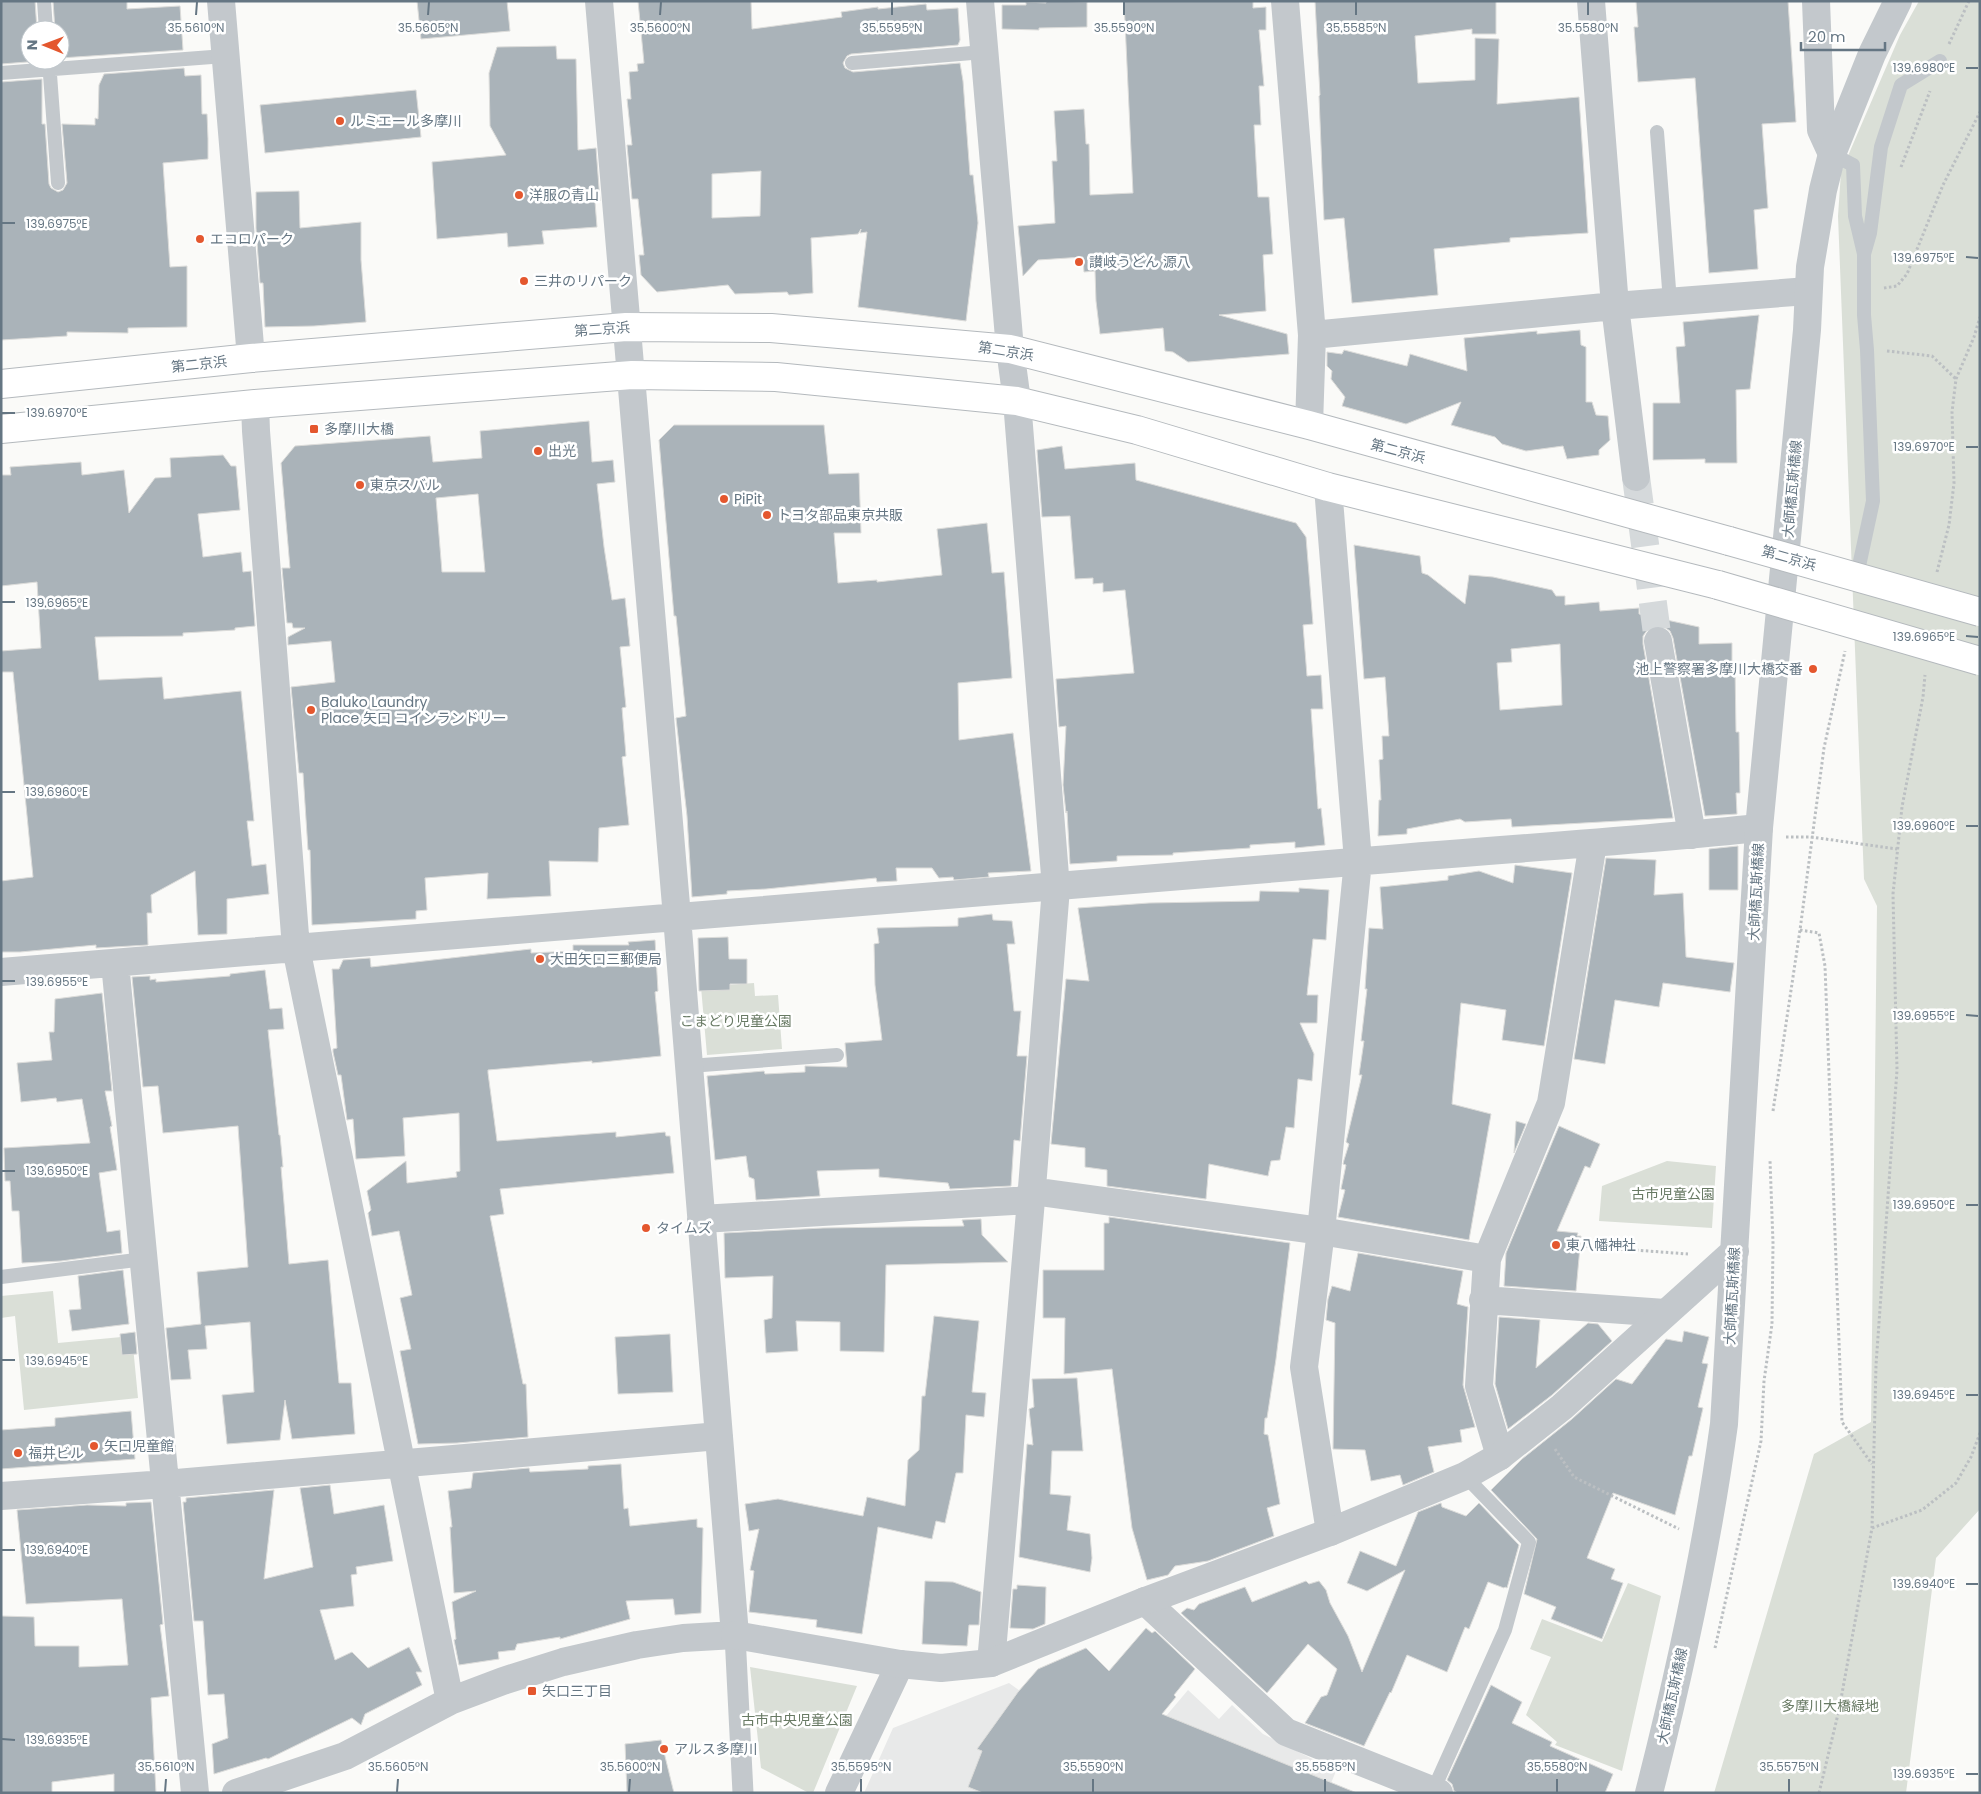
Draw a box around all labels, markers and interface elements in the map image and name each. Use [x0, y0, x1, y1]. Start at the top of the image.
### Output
text: 35.5610°N [167, 19, 225, 36]
text: 35.5605°N [398, 19, 458, 36]
text: 35.5600°N [630, 19, 690, 36]
text: 35.5595°N [862, 19, 922, 36]
text: 35.5590°N [1094, 19, 1154, 36]
text: 35.5585°N [1326, 19, 1386, 36]
text: 35.5580°N [1558, 19, 1618, 36]
north arrow [20, 20, 70, 70]
scale bar [1801, 20, 1885, 52]
text: 20 m [1808, 26, 1846, 47]
text: N [22, 39, 42, 50]
text: 139.6980°E [1893, 59, 1955, 76]
place label: ルミエール多摩川 [350, 111, 462, 131]
marker: ルミエール多摩川 [334, 115, 346, 127]
place label: 洋服の青山 [529, 185, 599, 205]
marker: 洋服の青山 [513, 189, 525, 201]
text: 139.6975°E [26, 215, 88, 232]
place label: エコロパーク [210, 229, 294, 249]
marker: エコロパーク [194, 233, 206, 245]
text: 139.6975°E [1893, 249, 1955, 266]
place label: 讃岐うどん 源八 [1089, 252, 1191, 272]
marker: 讃岐うどん 源八 [1073, 256, 1085, 268]
place label: 三井のリパーク [534, 271, 632, 291]
marker: 三井のリパーク [518, 275, 530, 287]
street label: 第二京浜 [573, 317, 631, 341]
street label: 第二京浜 [977, 337, 1035, 365]
street label: 第二京浜 [170, 351, 228, 377]
text: 139.6970°E [26, 404, 88, 421]
place label: 多摩川大橋 [324, 419, 394, 439]
marker: 多摩川大橋 [308, 423, 320, 435]
street label: 第二京浜 [1368, 434, 1428, 468]
text: 139.6970°E [1893, 438, 1955, 455]
street label: 大師橋瓦斯橋線 [1778, 439, 1806, 539]
place label: 出光 [548, 441, 576, 461]
marker: 出光 [532, 445, 544, 457]
place label: 東京スバル [370, 475, 440, 495]
marker: 東京スバル [354, 479, 366, 491]
place label: PiPit [734, 489, 762, 509]
marker: PiPit [718, 493, 730, 505]
place label: トヨタ部品東京共販 [777, 505, 903, 525]
marker: トヨタ部品東京共販 [761, 509, 773, 521]
street label: 第二京浜 [1759, 541, 1819, 575]
text: 139.6965°E [26, 594, 88, 611]
text: 139.6965°E [1893, 628, 1955, 645]
place label: 池上警察署多摩川大橋交番 [1635, 659, 1803, 679]
marker: 池上警察署多摩川大橋交番 [1807, 663, 1819, 675]
place label: Baluko Laundry Place 矢口 コインランドリー [321, 692, 507, 728]
marker: Baluko Laundry Place 矢口 コインランドリー [305, 704, 317, 716]
text: 139.6960°E [26, 783, 88, 800]
text: 139.6960°E [1893, 817, 1955, 834]
street label: 大師橋瓦斯橋線 [1743, 843, 1769, 941]
place label: 大田矢口三郵便局 [550, 949, 662, 969]
marker: 大田矢口三郵便局 [534, 953, 546, 965]
text: 139.6955°E [26, 973, 88, 990]
text: 139.6955°E [1893, 1007, 1955, 1024]
park label: こまどり児童公園 [680, 1011, 792, 1031]
text: 139.6950°E [26, 1162, 88, 1179]
park label: 古市児童公園 [1631, 1184, 1715, 1204]
text: 139.6950°E [1893, 1196, 1955, 1213]
place label: タイムズ [656, 1218, 712, 1238]
marker: タイムズ [640, 1222, 652, 1234]
place label: 東八幡神社 [1566, 1235, 1636, 1255]
marker: 東八幡神社 [1550, 1239, 1562, 1251]
street label: 大師橋瓦斯橋線 [1719, 1247, 1745, 1345]
text: 139.6945°E [26, 1352, 88, 1369]
text: 139.6945°E [1893, 1386, 1955, 1403]
place label: 矢口児童館 [104, 1436, 174, 1456]
marker: 矢口児童館 [88, 1440, 100, 1452]
place label: 福井ビル [28, 1443, 84, 1463]
marker: 福井ビル [12, 1447, 24, 1459]
text: 139.6940°E [26, 1541, 88, 1558]
text: 139.6940°E [1893, 1575, 1955, 1592]
street label: 大師橋瓦斯橋線 [1652, 1646, 1692, 1746]
place label: 矢口三丁目 [542, 1681, 612, 1701]
marker: 矢口三丁目 [526, 1685, 538, 1697]
park label: 多摩川大橋緑地 [1781, 1696, 1879, 1716]
park label: 古市中央児童公園 [741, 1710, 853, 1730]
text: 139.6935°E [26, 1731, 88, 1748]
place label: アルス多摩川 [674, 1739, 758, 1759]
marker: アルス多摩川 [658, 1743, 670, 1755]
text: 35.5610°N [137, 1758, 195, 1775]
text: 35.5605°N [368, 1758, 428, 1775]
text: 35.5600°N [600, 1758, 660, 1775]
text: 35.5595°N [831, 1758, 891, 1775]
text: 35.5590°N [1063, 1758, 1123, 1775]
text: 35.5585°N [1295, 1758, 1355, 1775]
text: 35.5580°N [1527, 1758, 1587, 1775]
text: 35.5575°N [1759, 1758, 1819, 1775]
text: 139.6935°E [1893, 1765, 1955, 1782]

